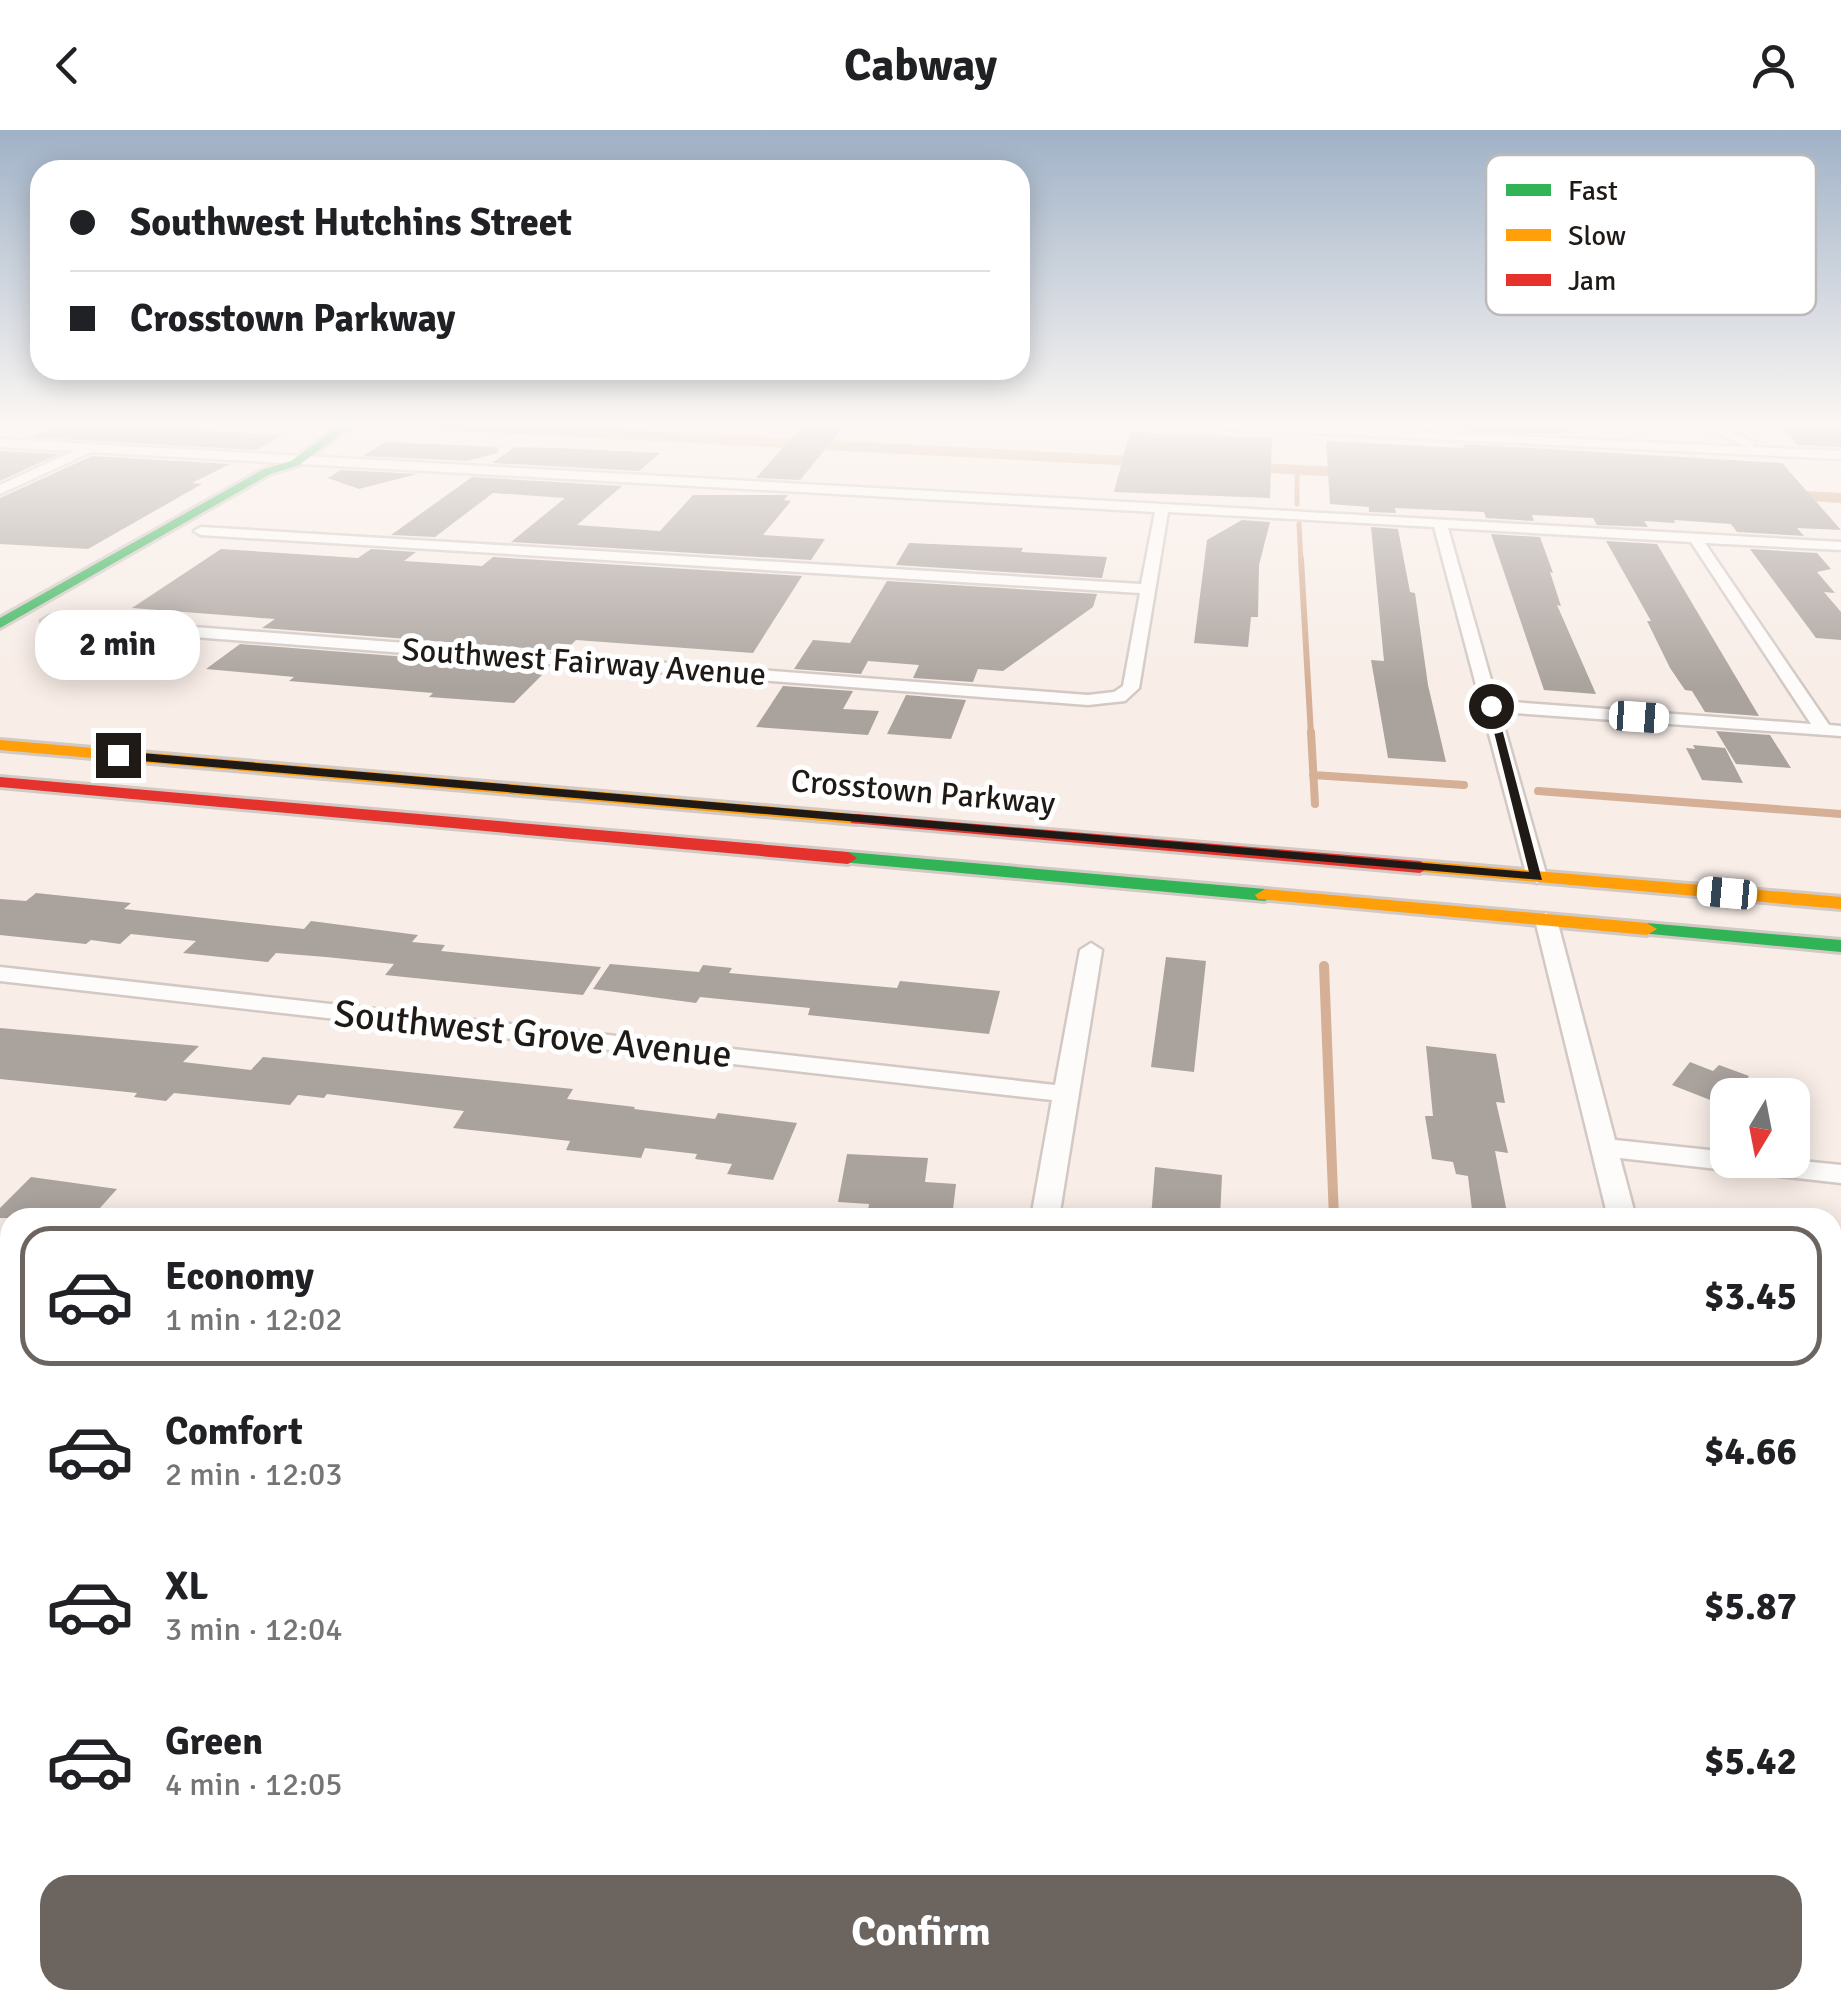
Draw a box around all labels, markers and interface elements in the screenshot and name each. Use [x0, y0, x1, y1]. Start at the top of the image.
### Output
icon: back [40, 38, 95, 93]
text: Cabway [844, 38, 997, 93]
icon: person [1746, 38, 1801, 93]
legend [1486, 155, 1816, 315]
text: Fast [1568, 174, 1618, 208]
text: Southwest Hutchins Street [130, 199, 572, 246]
text: Slow [1568, 219, 1626, 253]
text: Jam [1568, 264, 1616, 298]
text: Crosstown Parkway [130, 295, 455, 342]
callout: 2 min [36, 610, 200, 680]
text: 2 min [79, 625, 156, 664]
street label: Southwest Fairway Avenue [401, 630, 767, 694]
route start [1469, 684, 1514, 729]
car [1608, 700, 1670, 734]
route end [96, 733, 141, 778]
street label: Crosstown Parkway [789, 761, 1057, 823]
car [1696, 875, 1758, 911]
street label: Southwest Grove Avenue [332, 990, 734, 1078]
north arrow [1710, 1078, 1810, 1178]
map controls [1710, 1078, 1810, 1178]
icon: car [45, 1251, 135, 1341]
text: Economy [165, 1253, 314, 1300]
text: $3.45 [1704, 1273, 1797, 1320]
text: 1 min · 12:02 [165, 1300, 343, 1339]
icon: car [45, 1406, 135, 1496]
text: Comfort [165, 1408, 303, 1455]
text: $4.66 [1704, 1428, 1797, 1475]
text: 2 min · 12:03 [165, 1455, 343, 1494]
icon: car [45, 1561, 135, 1651]
text: XL [165, 1563, 208, 1610]
text: $5.87 [1704, 1583, 1797, 1630]
text: 3 min · 12:04 [165, 1610, 343, 1649]
icon: car [45, 1716, 135, 1806]
text: Green [165, 1718, 263, 1765]
text: $5.42 [1704, 1738, 1797, 1785]
text: 4 min · 12:05 [165, 1765, 343, 1804]
button: Confirm [40, 1875, 1802, 1990]

